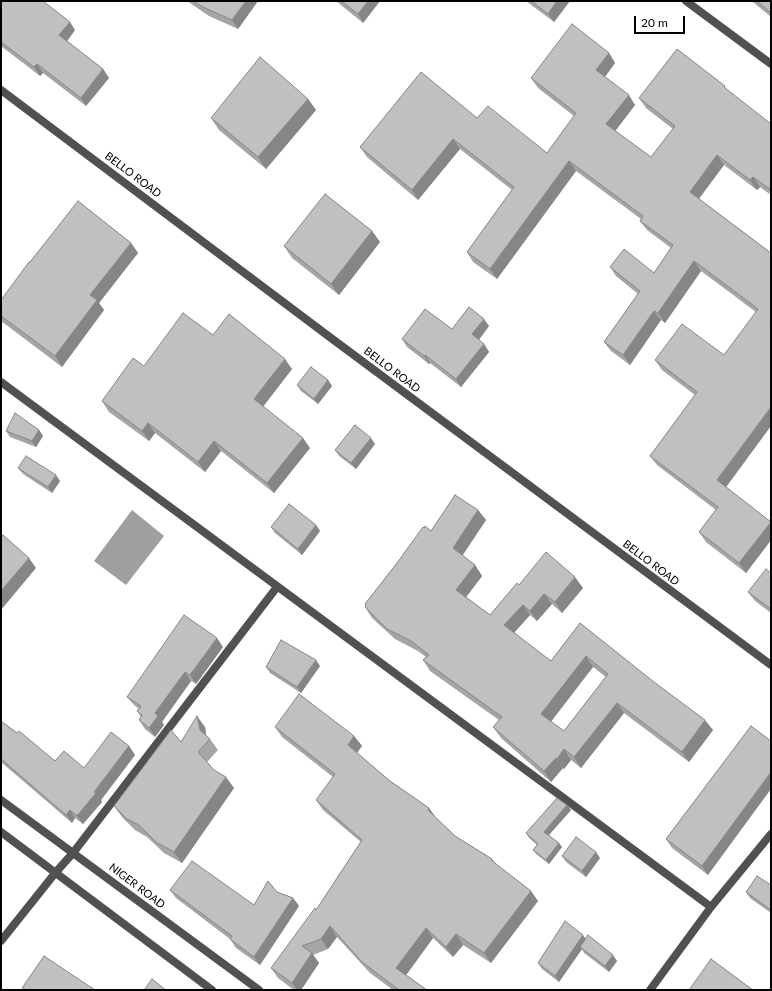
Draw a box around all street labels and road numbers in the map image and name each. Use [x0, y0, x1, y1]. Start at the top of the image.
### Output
street label: BELLO ROAD [102, 149, 164, 201]
street label: BELLO ROAD [361, 344, 423, 396]
street label: BELLO ROAD [620, 537, 682, 589]
street label: NIGER ROAD [106, 861, 168, 911]

